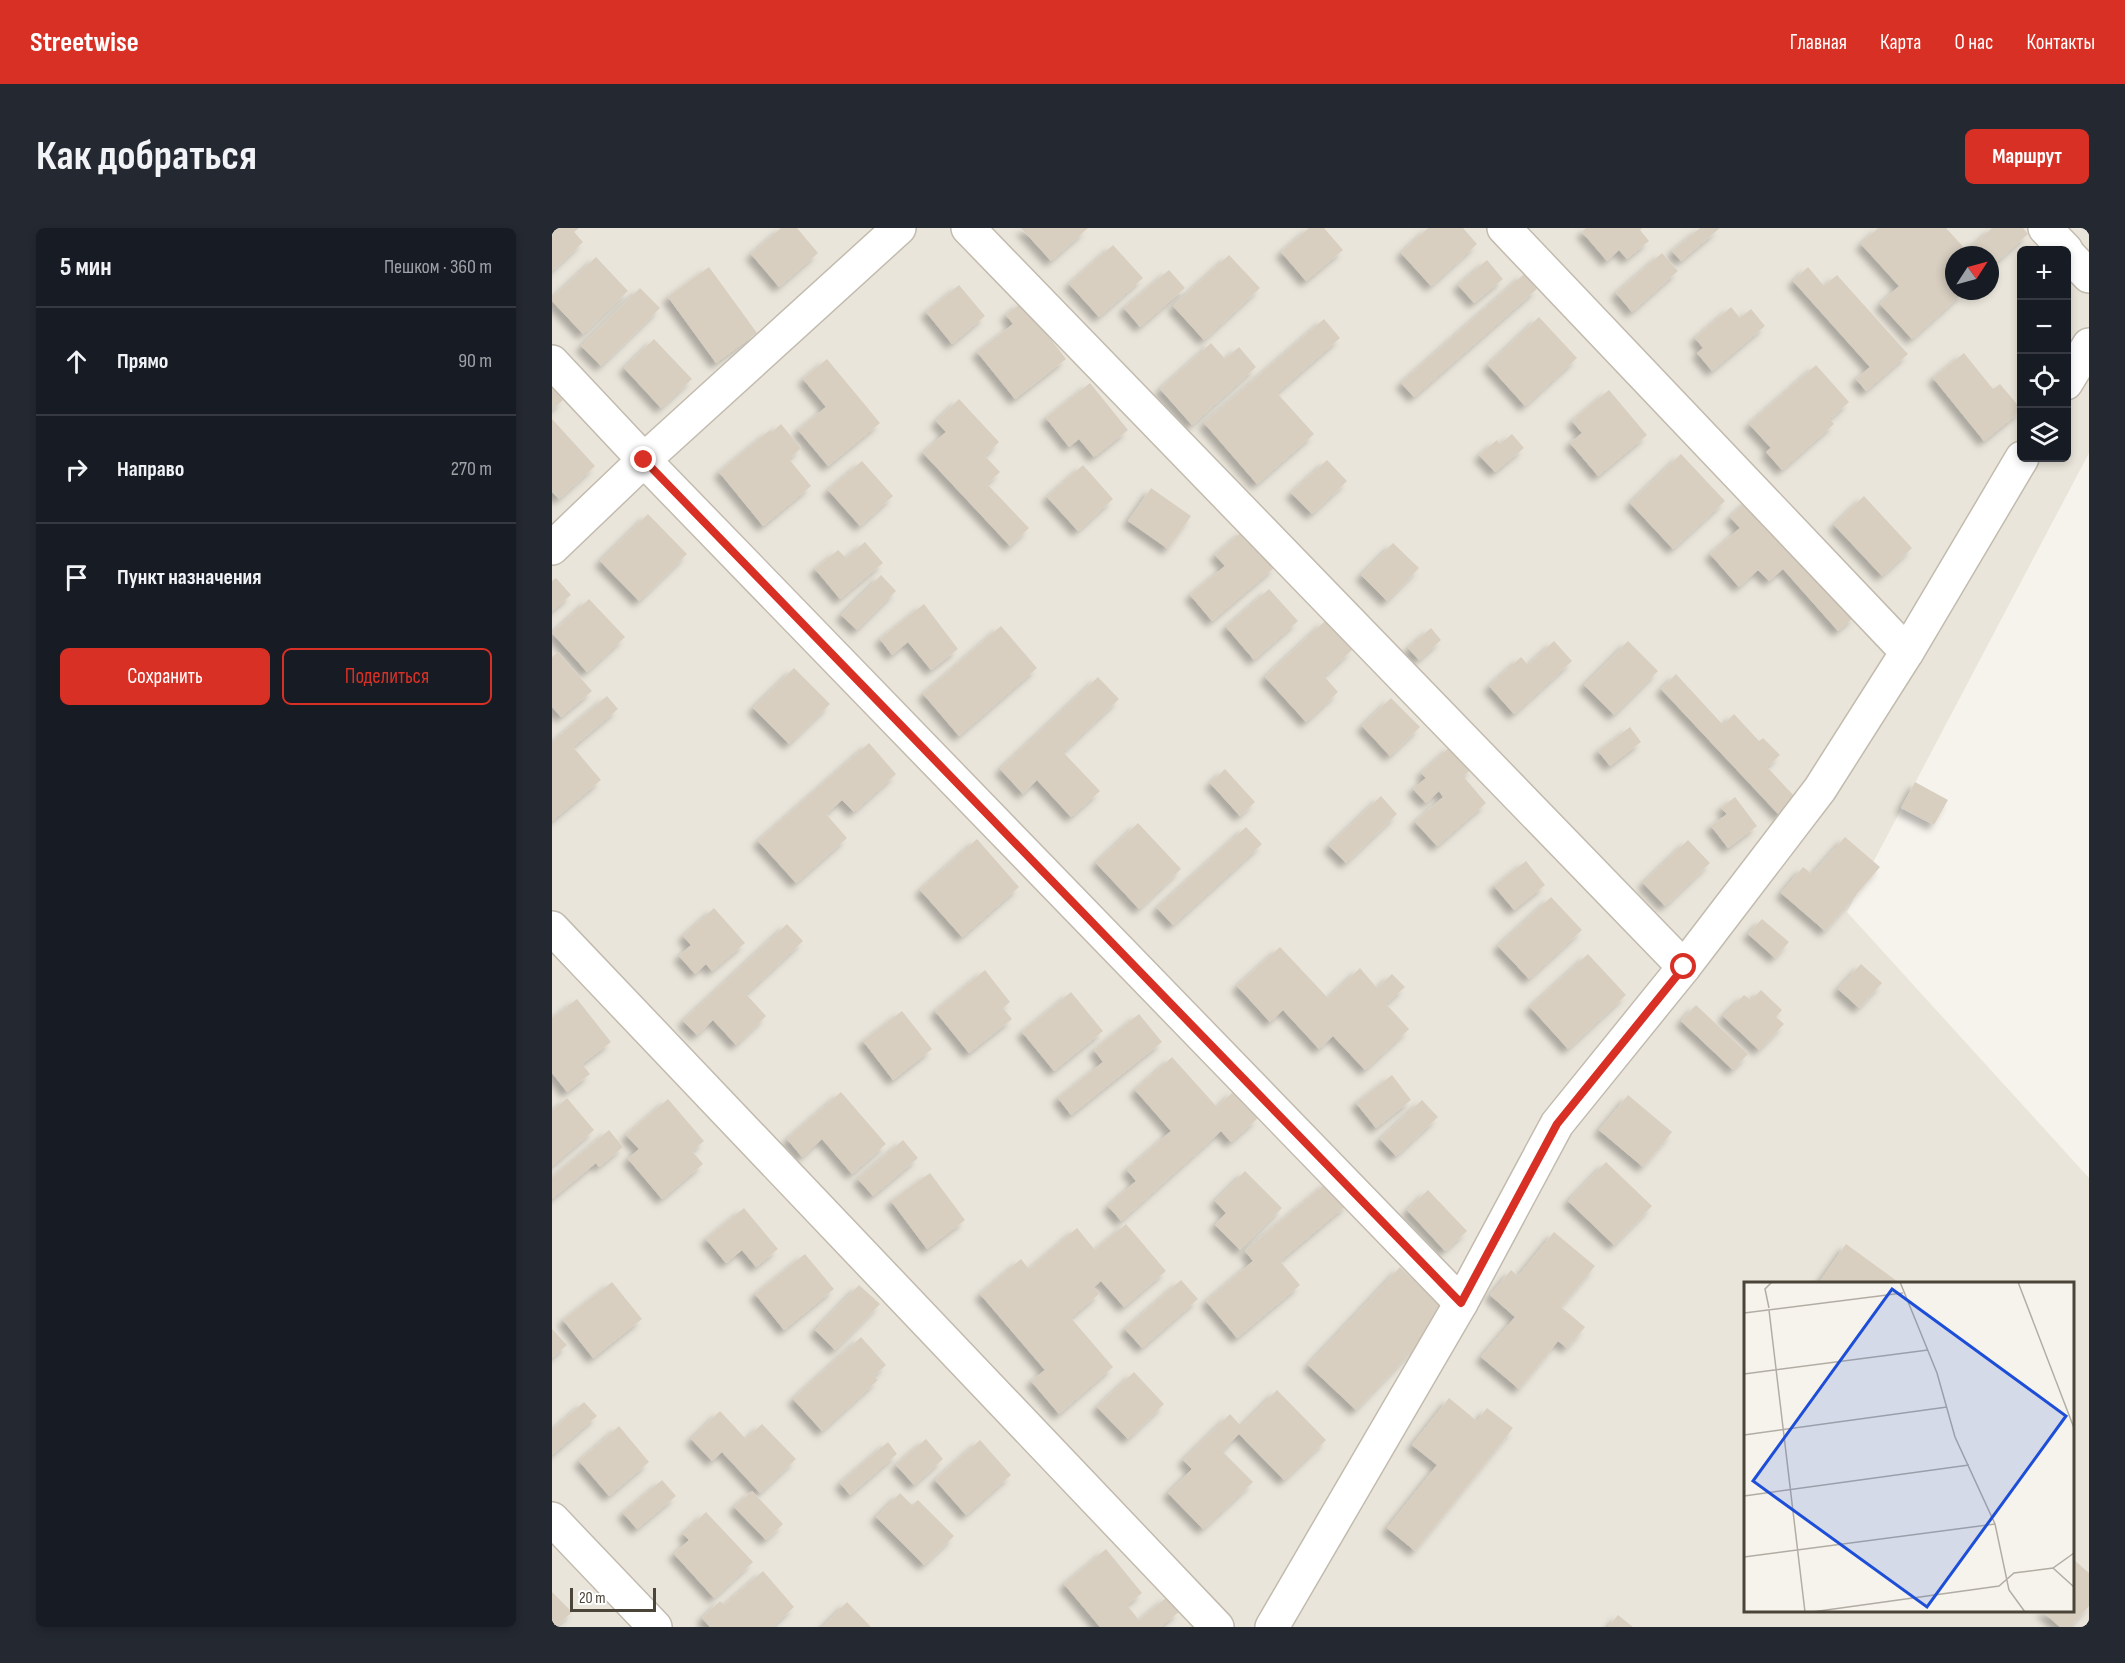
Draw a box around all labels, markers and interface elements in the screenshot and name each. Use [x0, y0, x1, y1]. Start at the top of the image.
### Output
text: Streetwise [30, 26, 139, 59]
text: Главная [1790, 30, 1847, 55]
text: Карта [1880, 30, 1921, 55]
text: О нас [1954, 30, 1993, 55]
text: Контакты [2026, 30, 2095, 55]
button: Маршрут [1965, 129, 2089, 184]
text: Как добраться [36, 131, 257, 182]
north arrow [1945, 246, 1999, 300]
map controls [2017, 246, 2071, 462]
button: + [2017, 246, 2071, 300]
text: 5 мин [60, 252, 112, 283]
text: Пешком · 360 m [384, 255, 492, 279]
button: − [2017, 300, 2071, 354]
icon: ahead [60, 345, 93, 378]
text: Прямо [117, 348, 168, 375]
text: 90 m [458, 349, 492, 373]
button: locate [2017, 354, 2071, 408]
button: layers [2017, 408, 2071, 462]
route end [630, 446, 656, 472]
icon: right [60, 453, 93, 486]
text: Направо [117, 456, 184, 483]
text: 270 m [451, 457, 492, 481]
icon: arrive [60, 561, 93, 594]
text: Пункт назначения [117, 564, 261, 591]
button: Сохранить [60, 648, 270, 705]
button: Поделиться [282, 648, 492, 705]
route start [1670, 953, 1696, 979]
inset map [1744, 1282, 2074, 1612]
scale bar [570, 1585, 656, 1612]
text: 20 m [579, 1589, 606, 1608]

